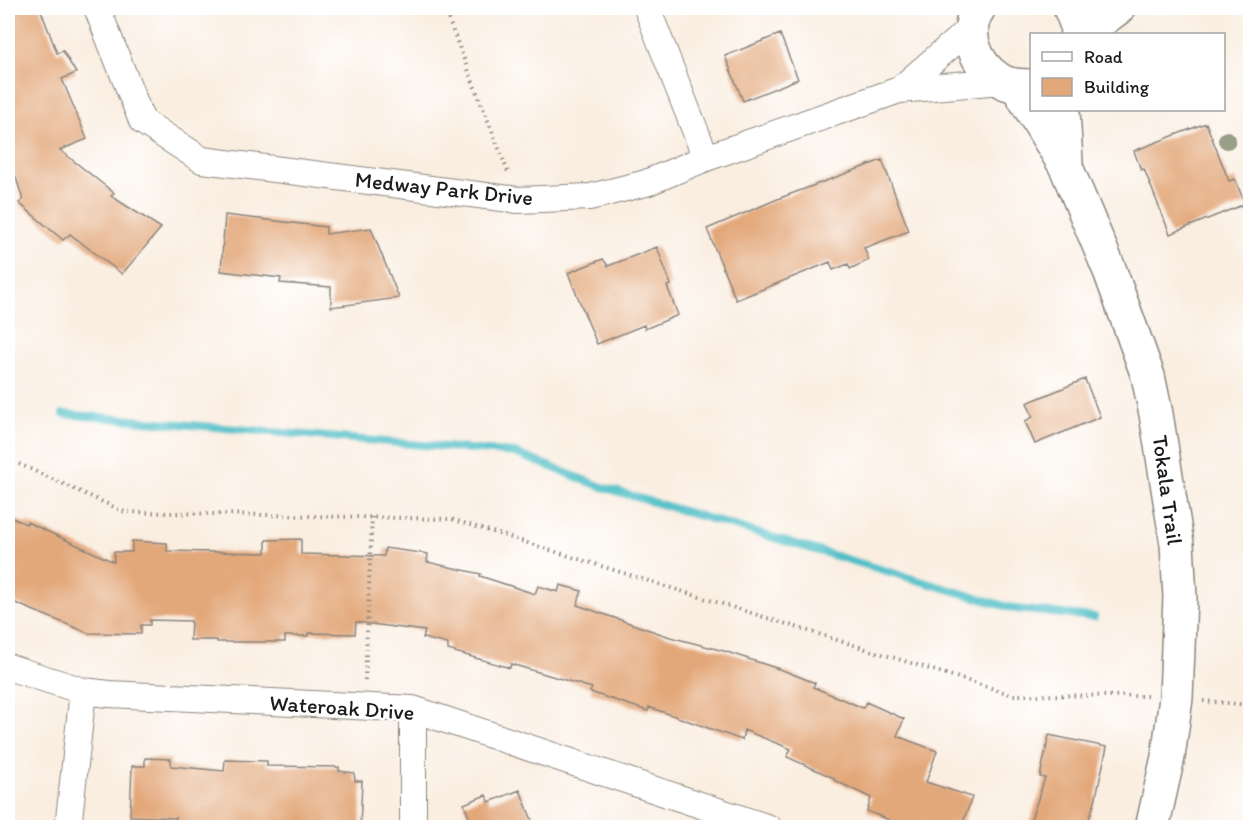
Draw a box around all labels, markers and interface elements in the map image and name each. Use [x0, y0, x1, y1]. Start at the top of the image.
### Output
legend [1030, 33, 1225, 111]
text: Road [1084, 46, 1123, 68]
text: Building [1084, 76, 1150, 98]
street label: Medway Park Drive [354, 166, 534, 211]
street label: Tokala Trail [1146, 433, 1189, 547]
street label: Wateroak Drive [269, 689, 415, 726]

